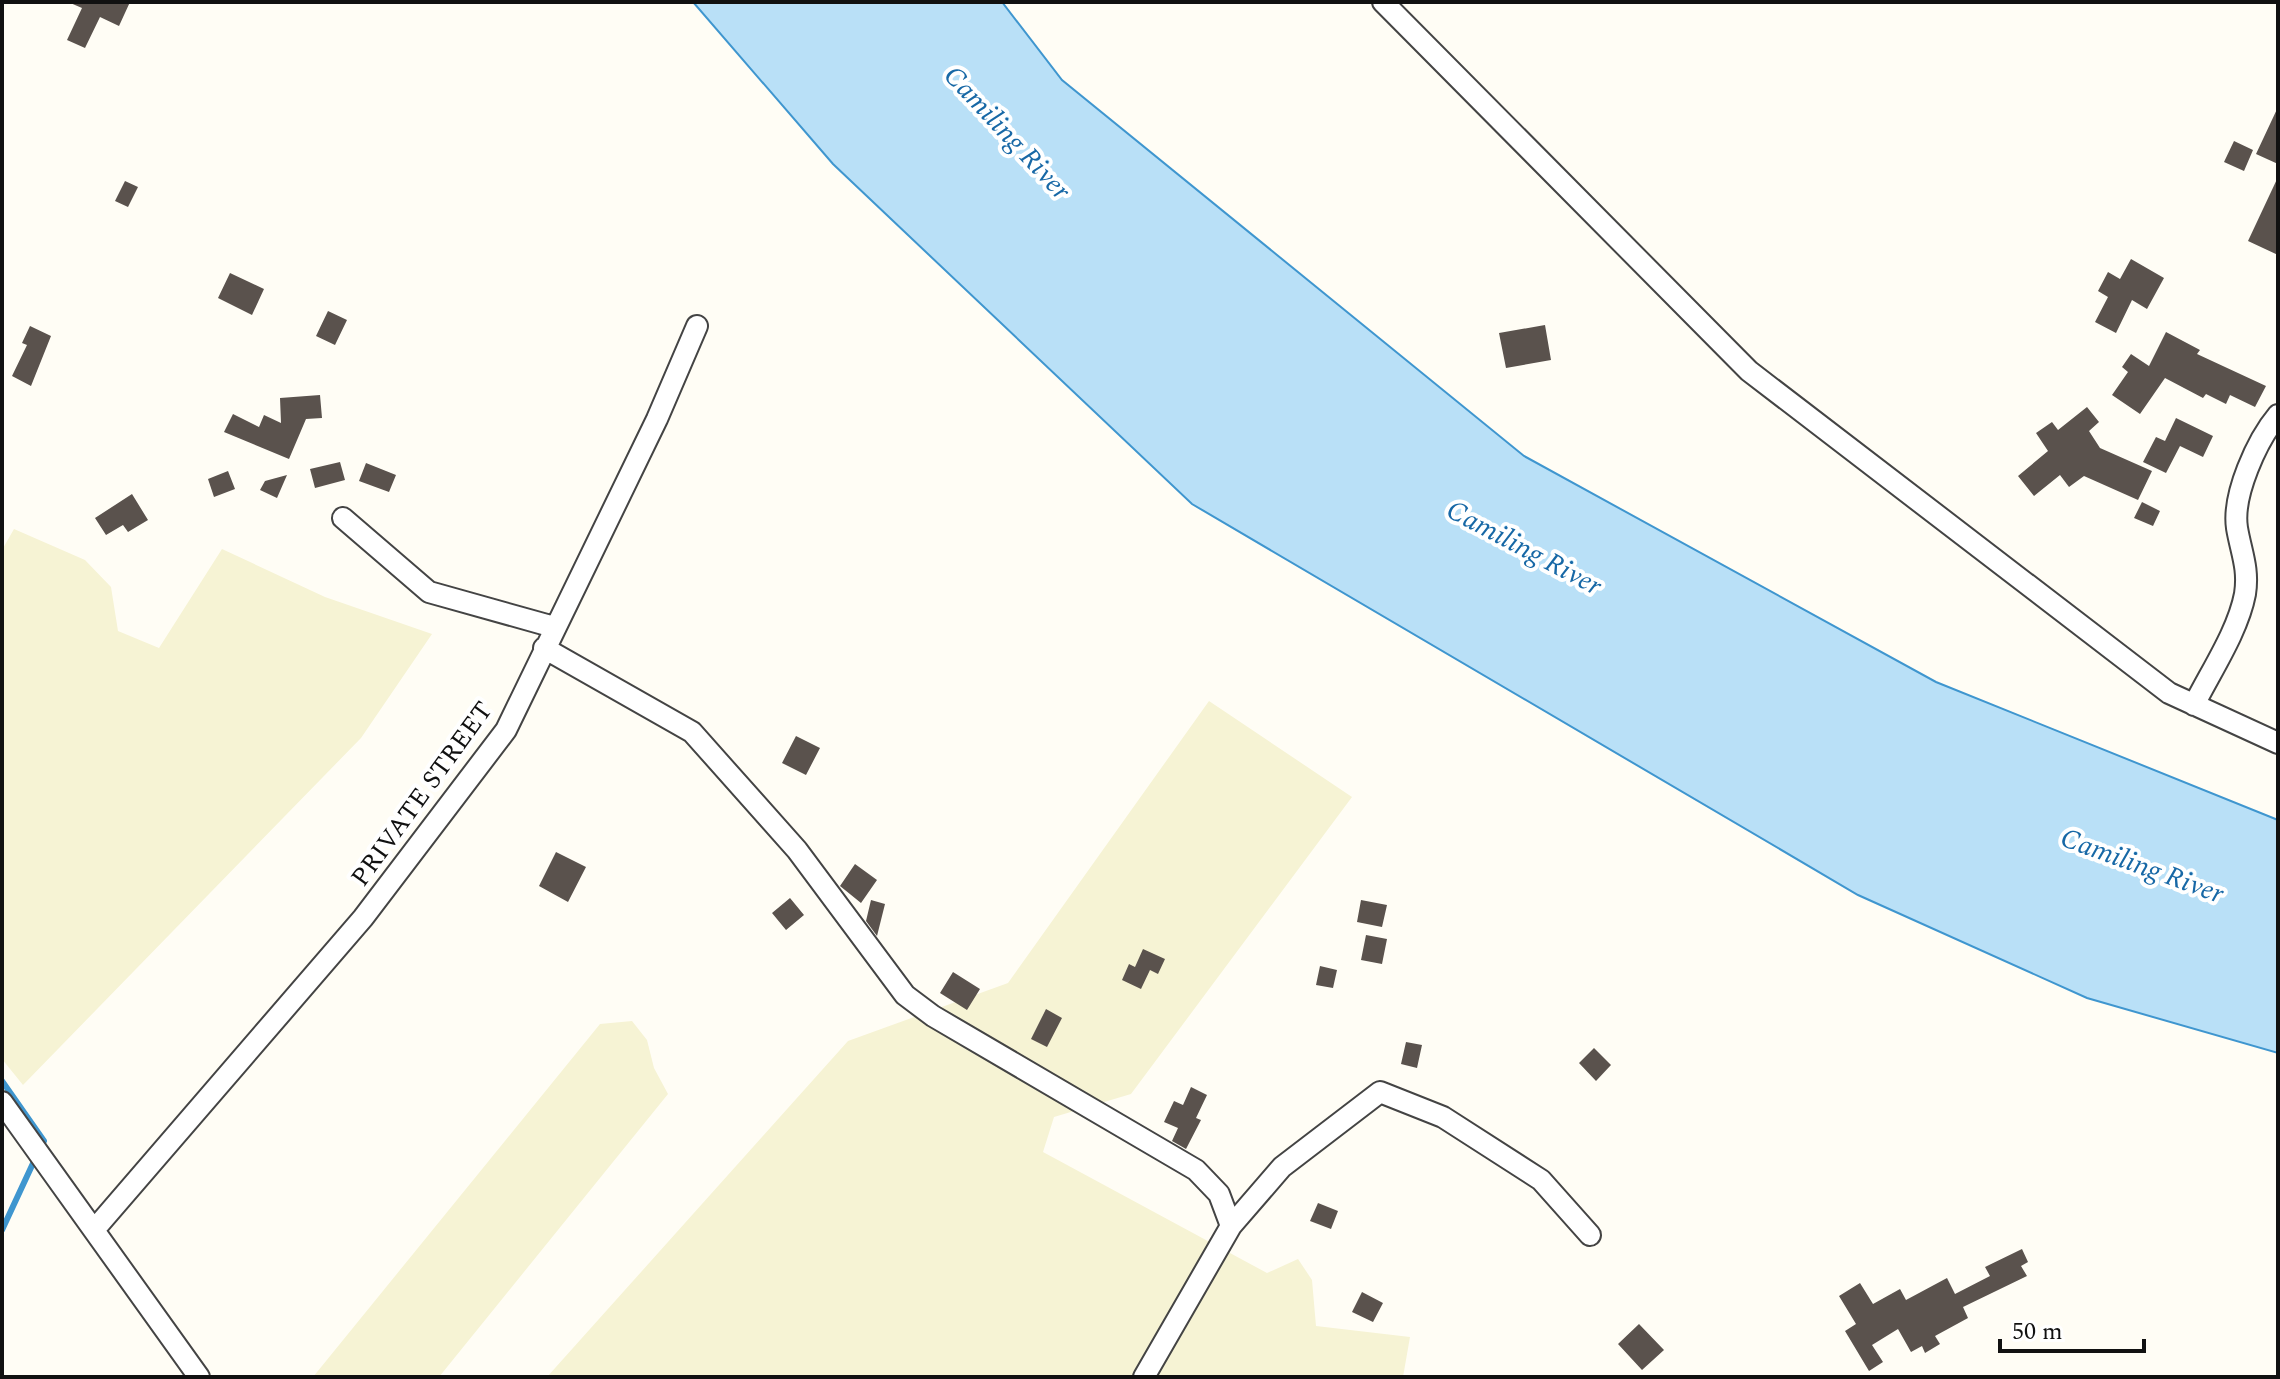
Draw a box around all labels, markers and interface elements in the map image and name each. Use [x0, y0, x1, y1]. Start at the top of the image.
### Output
water label: Camiling River [933, 56, 1081, 210]
water label: Camiling River [1438, 489, 1610, 607]
street label: PRIVATE STREET [341, 693, 503, 895]
water label: Camiling River [2054, 817, 2230, 916]
scale bar [2000, 1303, 2144, 1353]
text: 50 m [2012, 1314, 2063, 1350]

